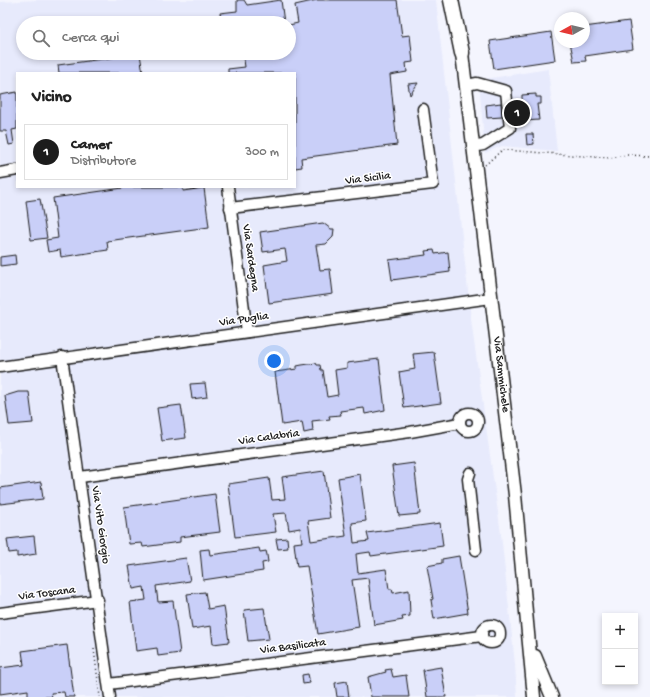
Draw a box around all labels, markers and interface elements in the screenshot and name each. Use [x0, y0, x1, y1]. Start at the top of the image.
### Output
north arrow [554, 12, 590, 48]
search box [16, 16, 296, 60]
icon: search [30, 27, 52, 49]
text: Cerca qui [62, 29, 119, 47]
text: Vicino [32, 88, 72, 108]
pin: 1 [504, 98, 530, 128]
text: Camer [71, 136, 111, 154]
text: 1 [43, 145, 49, 160]
text: 300 m [245, 145, 279, 160]
text: Distributore [71, 154, 136, 169]
street label: Via Sicilia [344, 169, 392, 189]
street label: Via Sardegna [238, 223, 262, 293]
street label: Via Puglia [217, 310, 270, 331]
street label: Via Sammichele [489, 335, 512, 414]
your location [264, 351, 284, 371]
street label: Via Calabria [237, 427, 301, 449]
street label: Via Vito Giorgio [87, 484, 112, 565]
street label: Via Toscana [17, 584, 77, 605]
map controls [602, 613, 638, 685]
button: + [602, 613, 638, 649]
street label: Via Basilicata [258, 636, 327, 658]
button: − [602, 649, 638, 685]

